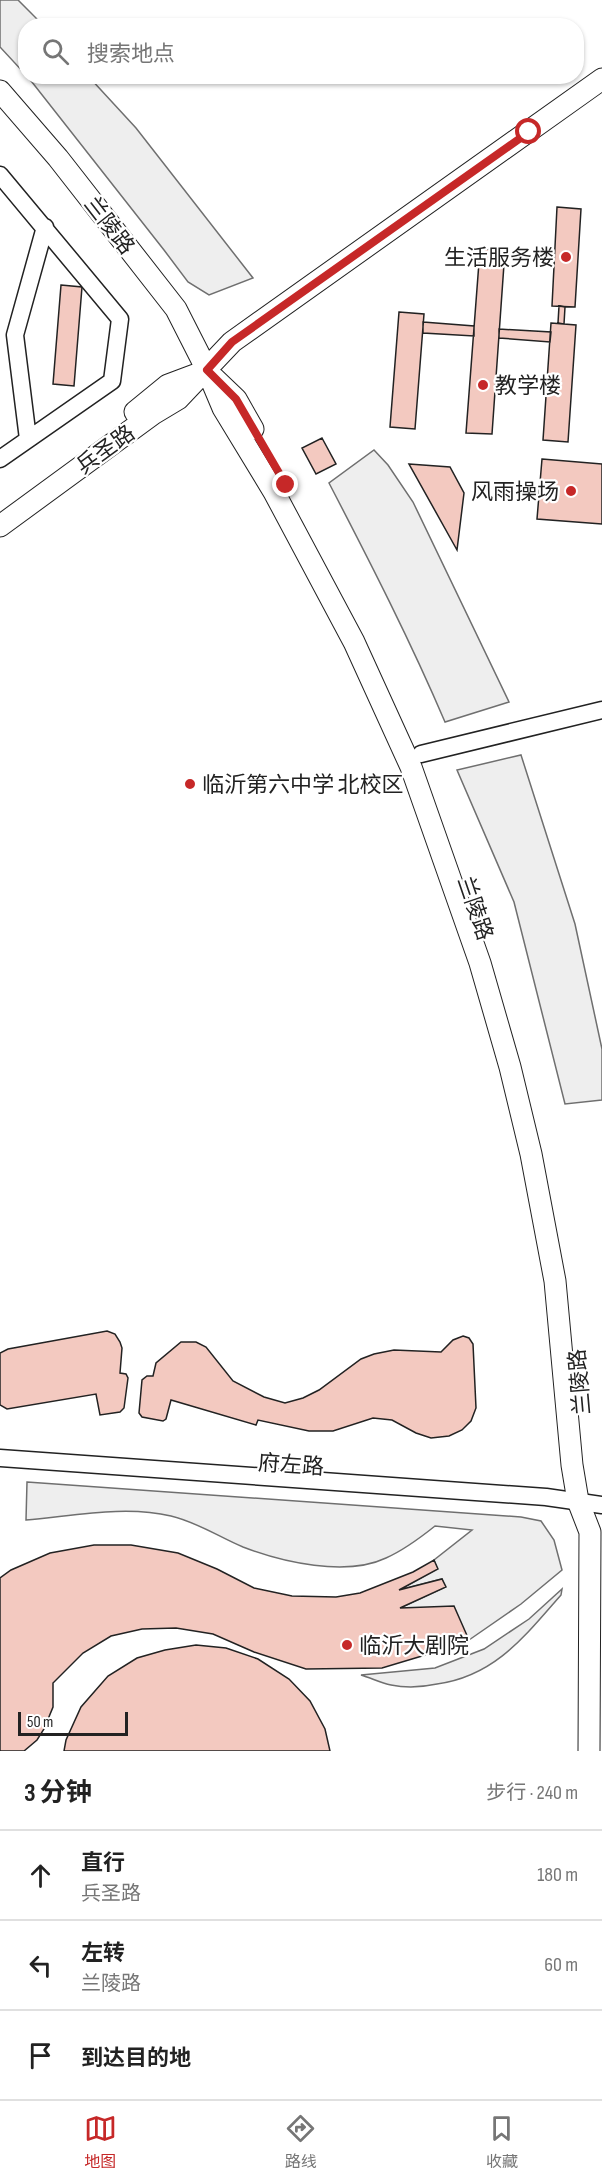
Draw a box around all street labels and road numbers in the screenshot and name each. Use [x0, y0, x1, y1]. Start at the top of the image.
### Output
street label: 兰陵路 [78, 192, 140, 260]
street label: 兵圣路 [71, 420, 141, 481]
street label: 兰陵路 [451, 873, 498, 944]
street label: 兰陵路 [564, 1348, 597, 1416]
street label: 府左路 [257, 1450, 325, 1481]

